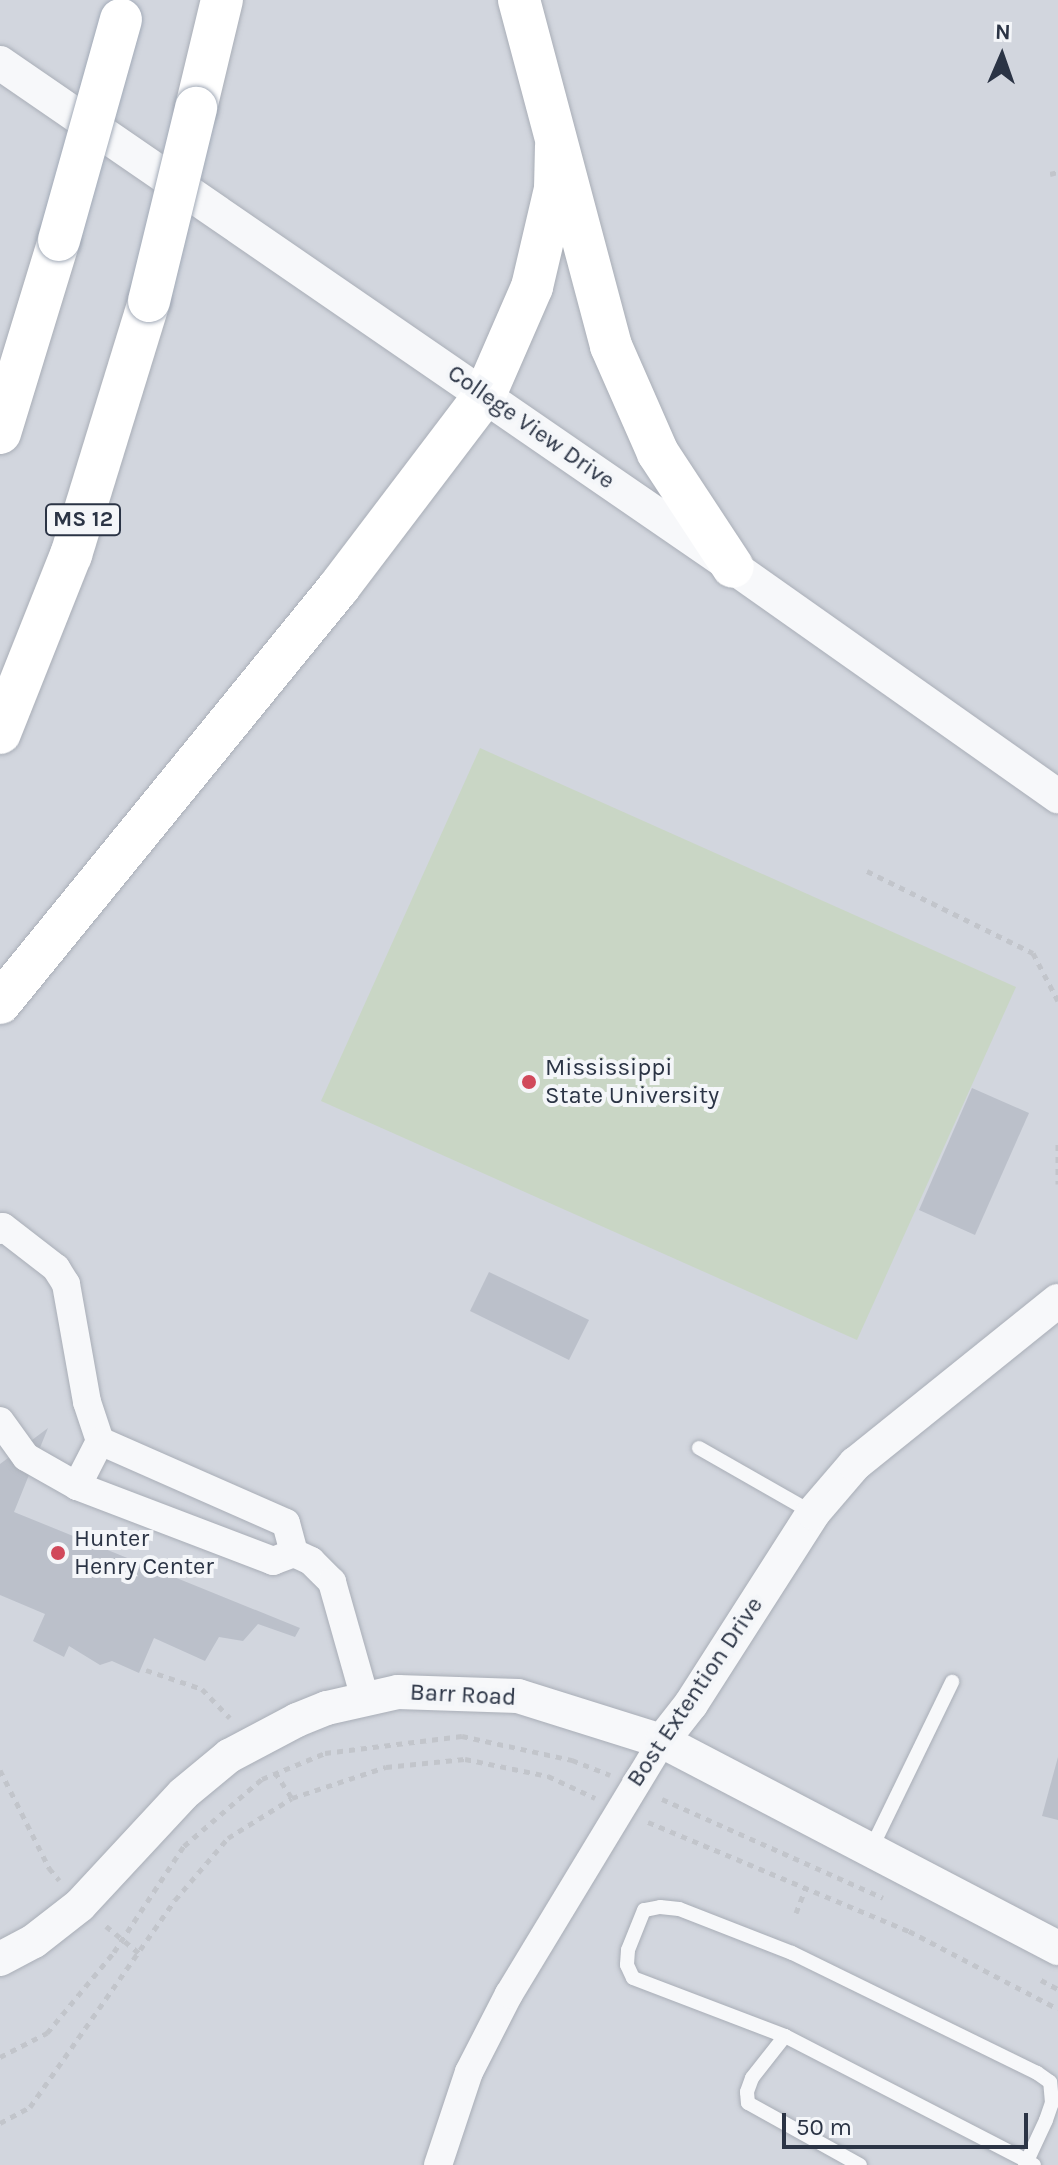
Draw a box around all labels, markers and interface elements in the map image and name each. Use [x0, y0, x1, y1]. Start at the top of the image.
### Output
north arrow [962, 16, 1042, 96]
text: N [994, 19, 1011, 45]
street label: College View Drive [442, 359, 620, 495]
road number: MS 12 [45, 502, 121, 538]
place label: Mississippi State University [545, 1054, 719, 1110]
marker: Mississippi State University [520, 1073, 538, 1091]
place label: Hunter Henry Center [74, 1525, 214, 1581]
marker: Hunter Henry Center [49, 1544, 67, 1562]
street label: Bost Extention Drive [621, 1592, 769, 1792]
street label: Barr Road [409, 1678, 517, 1712]
scale bar [786, 2097, 1032, 2147]
text: 50 m [796, 2113, 852, 2141]

